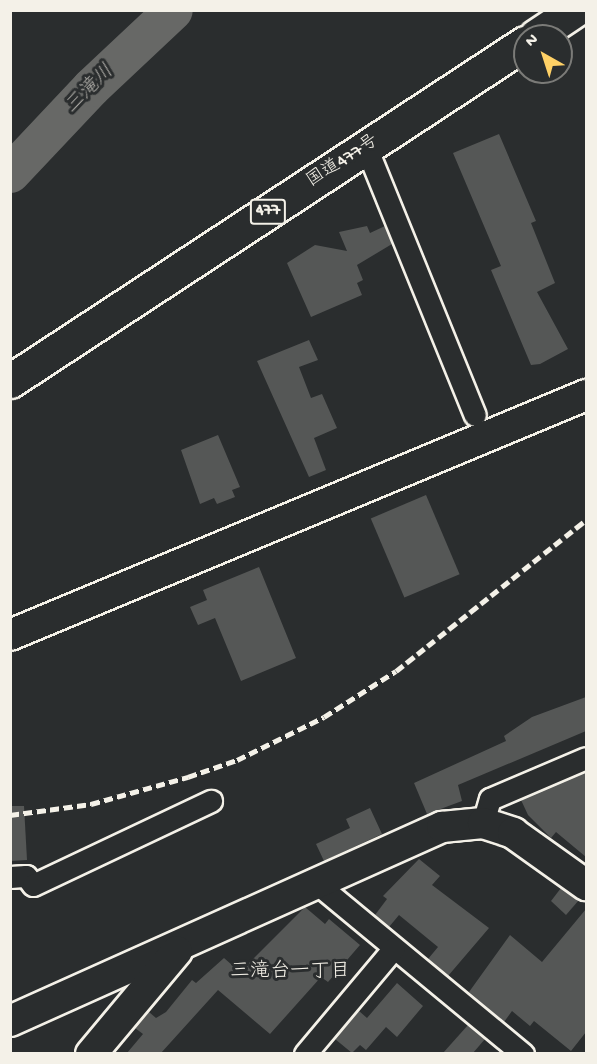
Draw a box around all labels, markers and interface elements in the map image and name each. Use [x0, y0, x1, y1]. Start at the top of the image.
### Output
north arrow [513, 24, 573, 84]
text: N [523, 31, 543, 52]
water label: 三滝川 [60, 60, 120, 120]
street label: 国道477号 [303, 131, 383, 193]
road number: 477 [248, 199, 288, 225]
district label: 三滝台一丁目 [230, 960, 350, 984]

